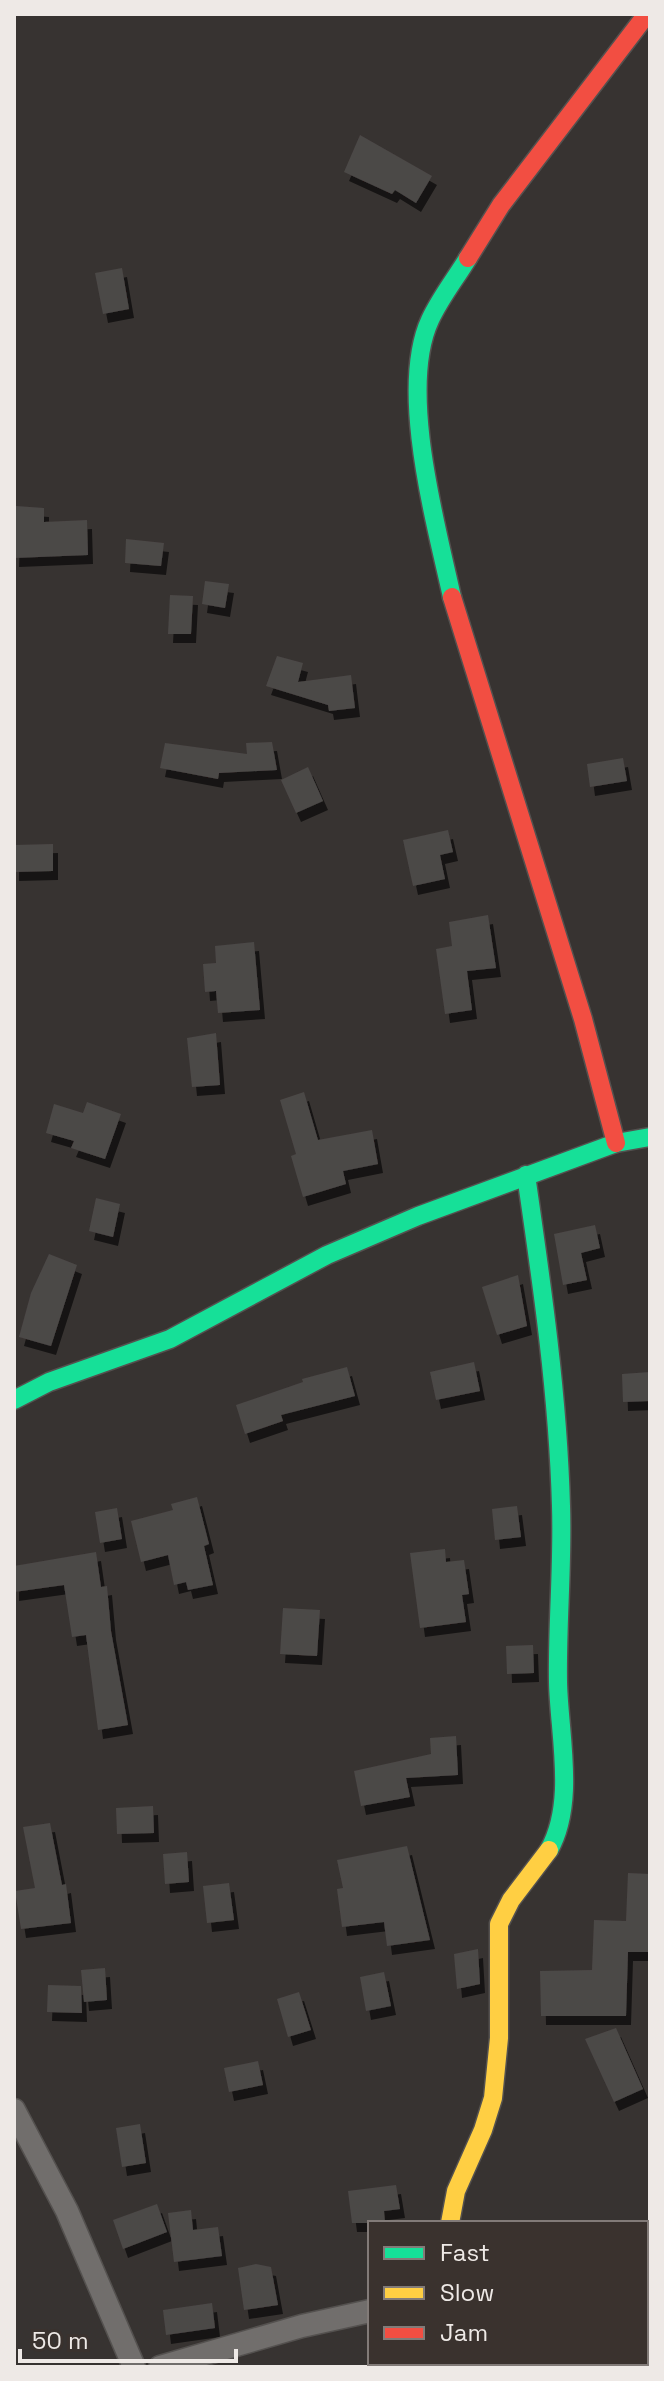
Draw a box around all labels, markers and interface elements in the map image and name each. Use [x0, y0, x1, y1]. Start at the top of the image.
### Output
legend [368, 2221, 648, 2365]
text: Fast [440, 2237, 490, 2268]
text: Slow [440, 2277, 494, 2308]
scale bar [20, 2313, 236, 2363]
text: Jam [440, 2317, 488, 2348]
text: 50 m [32, 2325, 89, 2356]

